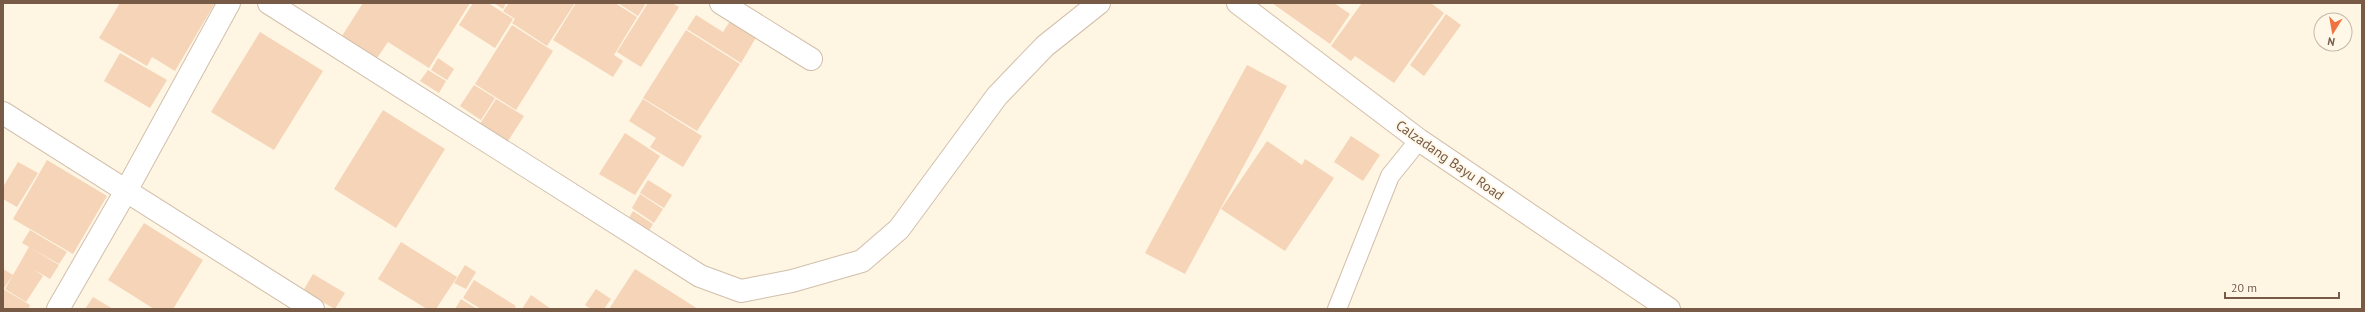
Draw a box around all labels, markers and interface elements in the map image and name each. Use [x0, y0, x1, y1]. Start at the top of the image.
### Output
north arrow [2313, 12, 2353, 52]
text: N [2326, 34, 2336, 49]
street label: Calzadang Bayu Road [1392, 116, 1508, 204]
scale bar [2225, 274, 2339, 300]
text: 20 m [2231, 280, 2257, 295]

